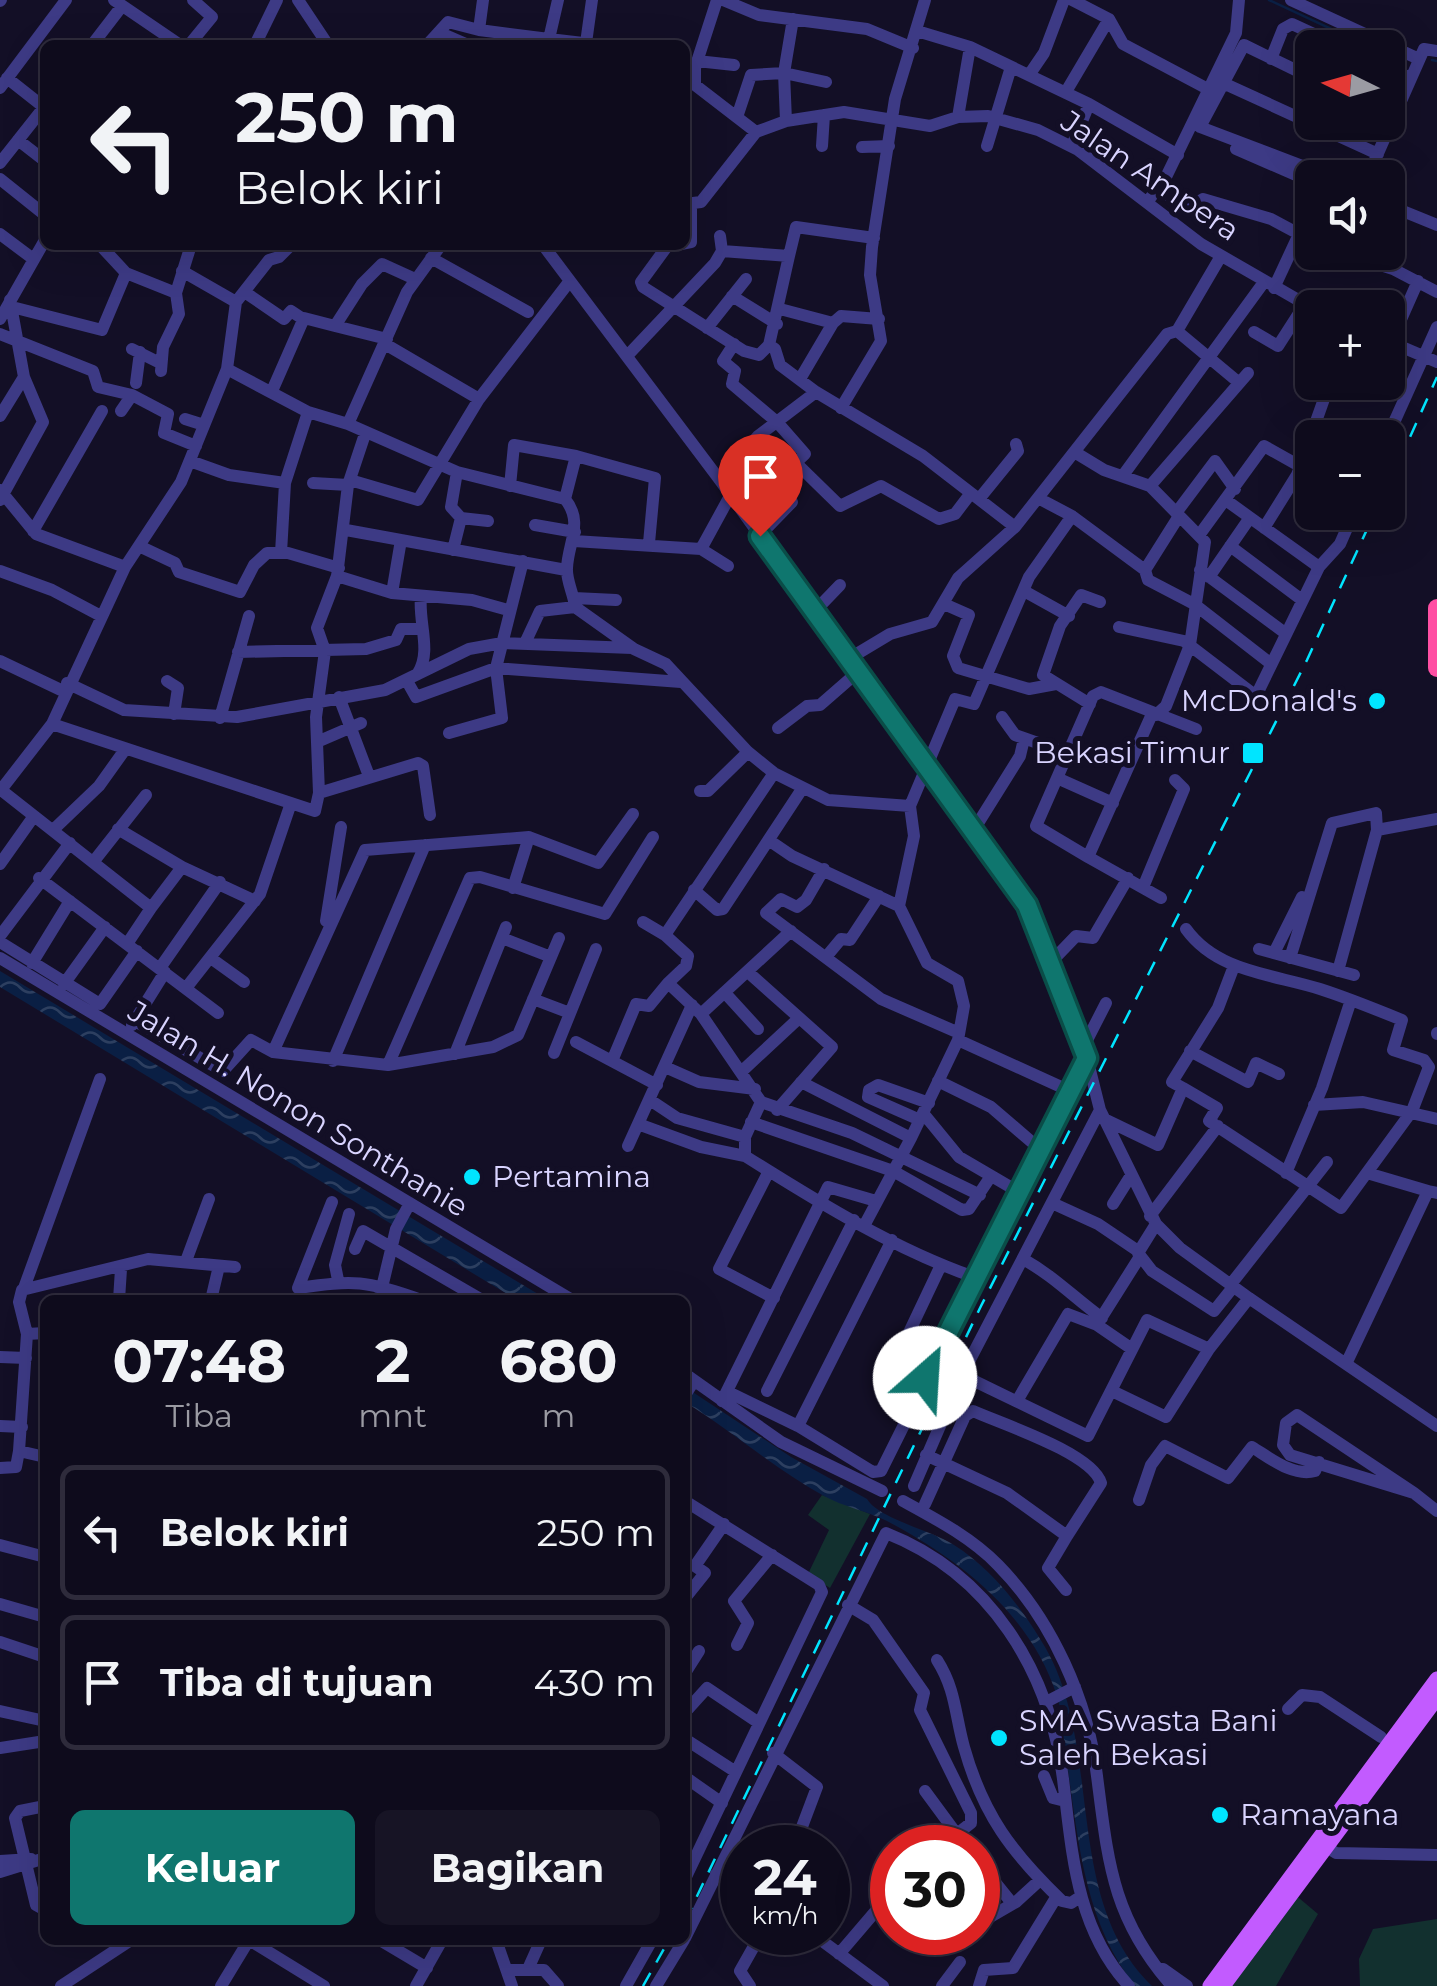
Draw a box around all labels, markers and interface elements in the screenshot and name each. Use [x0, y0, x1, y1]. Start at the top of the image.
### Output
north arrow [1295, 30, 1405, 140]
map controls [1295, 30, 1405, 530]
text: 250 m [235, 74, 459, 160]
icon: left [70, 80, 200, 210]
street label: Jalan Ampera [1053, 102, 1246, 249]
text: Belok kiri [235, 160, 444, 215]
button: sound [1295, 160, 1405, 270]
button: + [1295, 290, 1405, 400]
button: − [1295, 420, 1405, 530]
pin [718, 434, 803, 537]
icon: arrive [733, 449, 788, 504]
place label: McDonald's [1181, 682, 1357, 719]
marker: McDonald's [1366, 690, 1388, 712]
place label: Bekasi Timur [1034, 734, 1230, 771]
marker: Bekasi Timur [1240, 740, 1266, 766]
street label: Jalan H. Nonon Sonthanie [121, 992, 475, 1225]
place label: Pertamina [492, 1158, 651, 1195]
marker: Pertamina [461, 1166, 483, 1188]
text: 07:48 [112, 1324, 286, 1397]
text: 2 [375, 1324, 410, 1397]
text: 680 [499, 1324, 618, 1397]
position arrow [873, 1326, 977, 1430]
text: Tiba [165, 1396, 233, 1435]
text: mnt [358, 1396, 427, 1435]
text: m [541, 1396, 575, 1435]
icon: left [75, 1505, 130, 1560]
text: Belok kiri [160, 1509, 349, 1556]
text: 250 m [536, 1509, 655, 1556]
icon: arrive [75, 1655, 130, 1710]
text: Tiba di tujuan [160, 1659, 434, 1706]
text: 430 m [534, 1659, 655, 1706]
place label: SMA Swasta Bani Saleh Bekasi [1019, 1702, 1278, 1773]
marker: SMA Swasta Bani Saleh Bekasi [988, 1727, 1010, 1749]
place label: Ramayana [1240, 1796, 1400, 1833]
marker: Ramayana [1209, 1804, 1231, 1826]
button: Keluar [70, 1810, 355, 1925]
button: Bagikan [375, 1810, 660, 1925]
speed limit sign: 30 [870, 1825, 1000, 1955]
text: 24 [753, 1847, 817, 1908]
text: km/h [752, 1900, 818, 1930]

